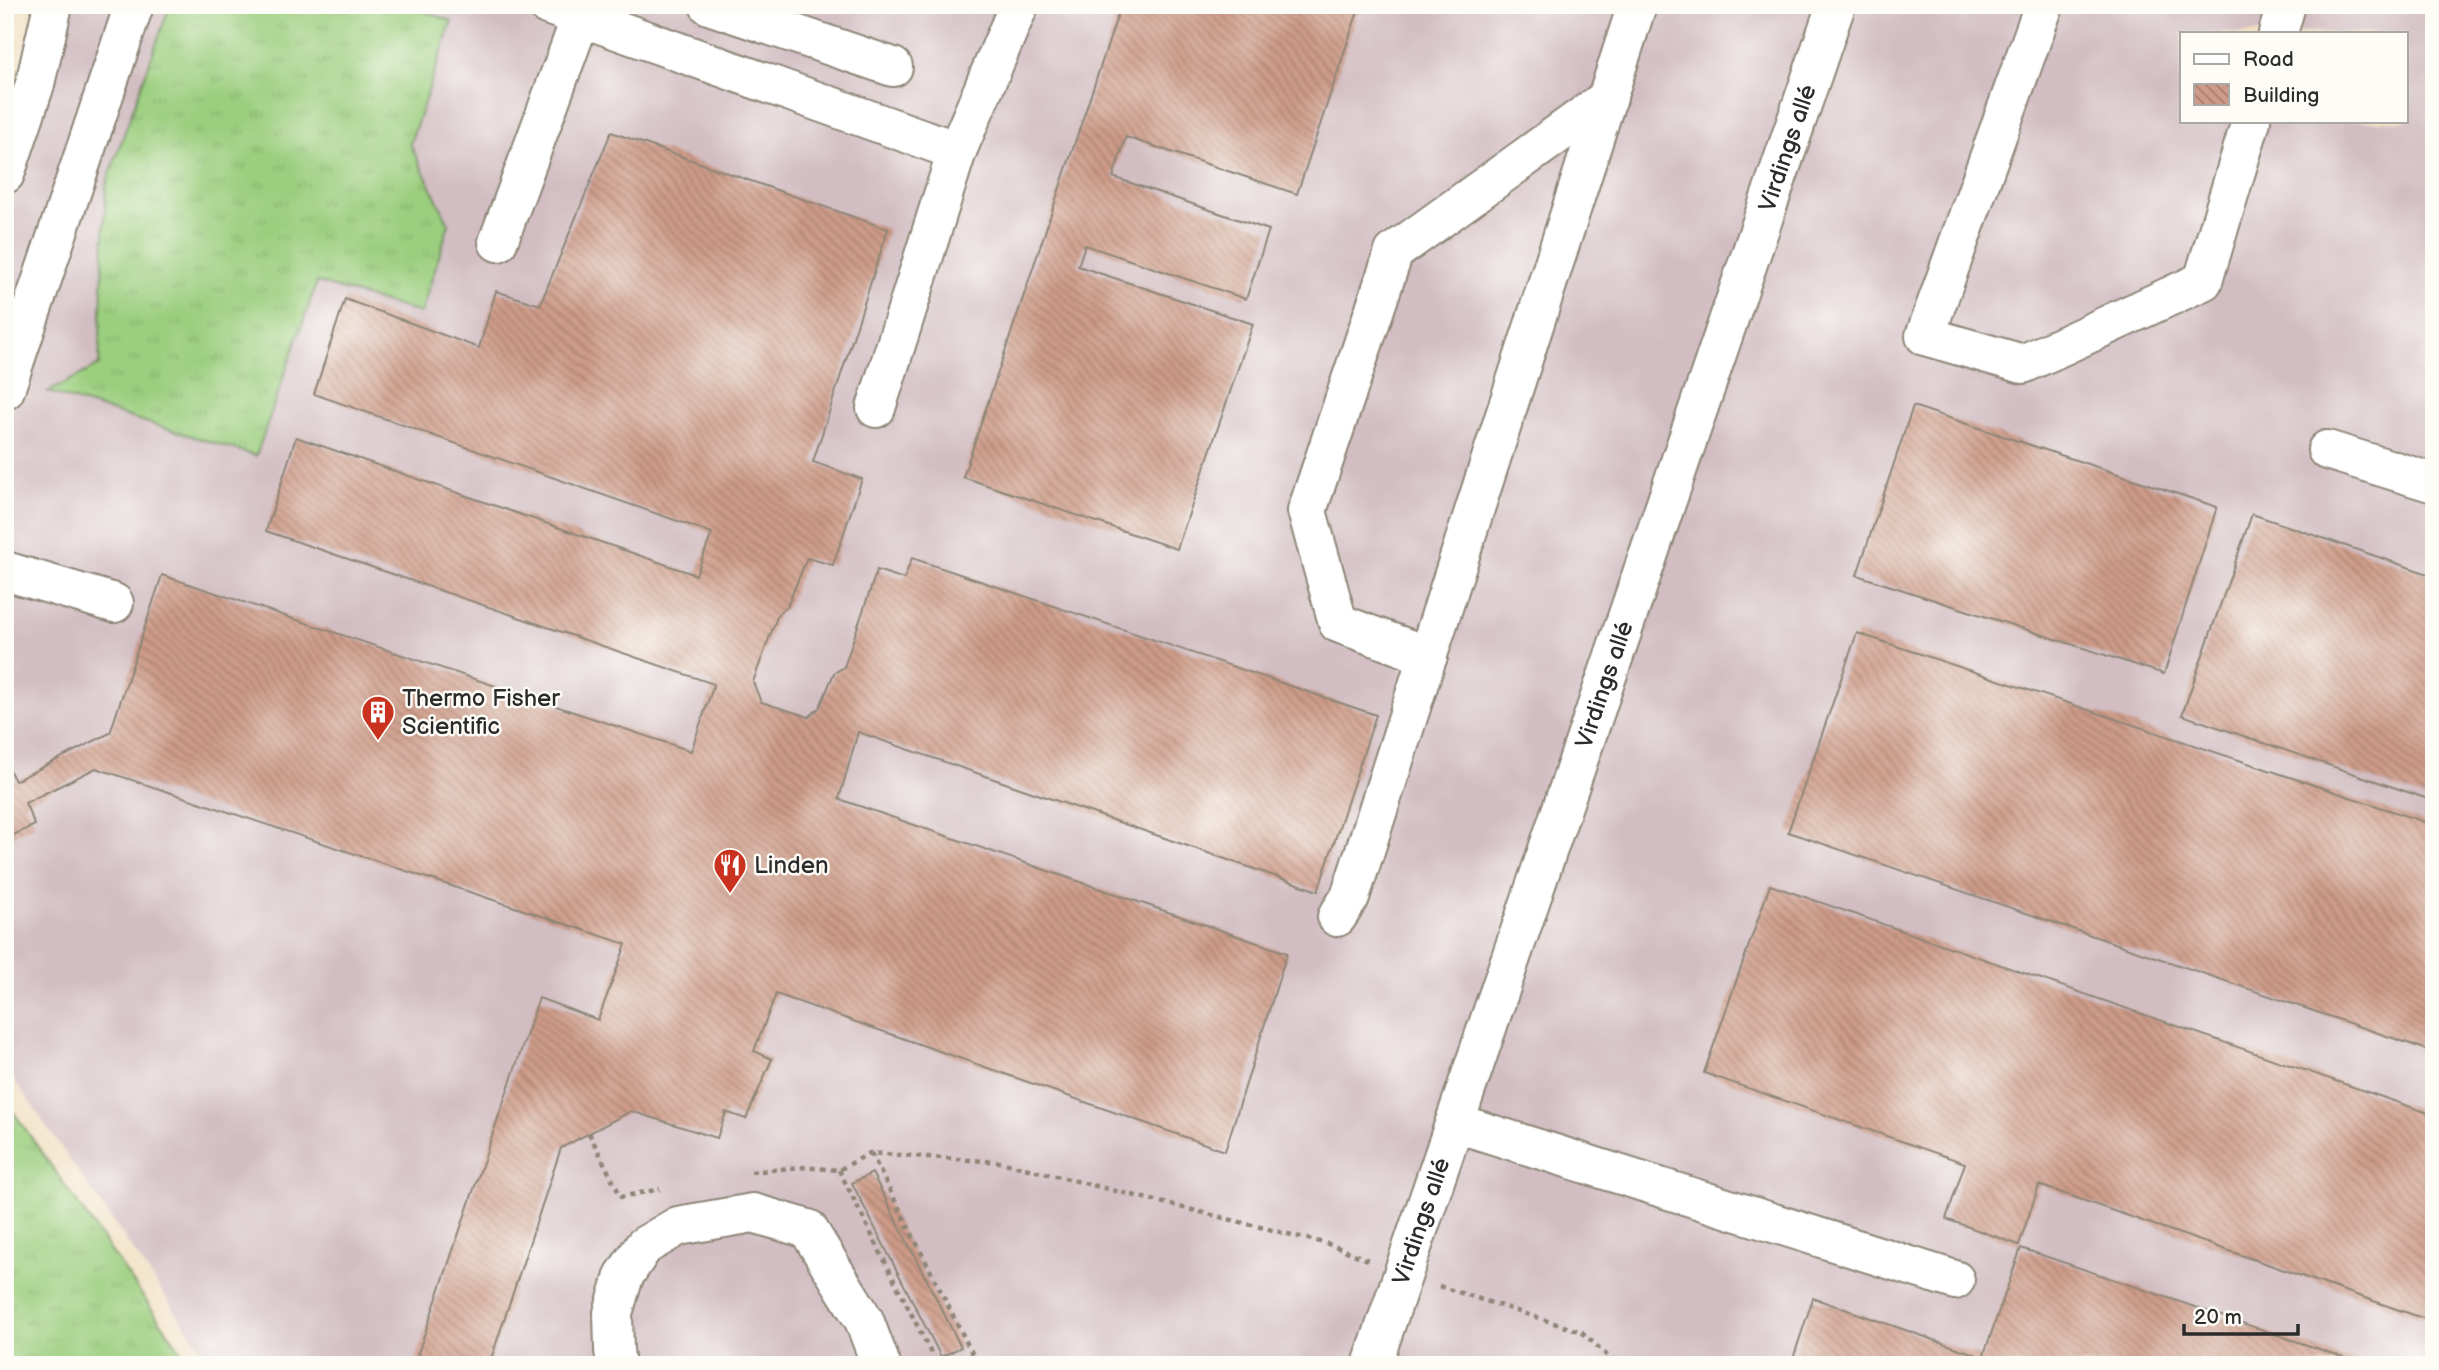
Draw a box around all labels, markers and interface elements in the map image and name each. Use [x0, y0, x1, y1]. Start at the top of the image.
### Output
legend [2180, 32, 2408, 122]
text: Road [2243, 47, 2294, 72]
street label: Virdings allé [1753, 81, 1823, 215]
text: Building [2243, 83, 2319, 108]
street label: Virdings allé [1570, 617, 1640, 752]
place label: Thermo Fisher Scientific [402, 684, 560, 741]
building icon: Thermo Fisher Scientific [359, 693, 397, 742]
restaurant icon: Linden [711, 846, 749, 895]
place label: Linden [754, 851, 828, 880]
street label: Virdings allé [1386, 1154, 1457, 1289]
scale bar [2184, 1293, 2297, 1337]
text: 20 m [2194, 1305, 2242, 1330]

